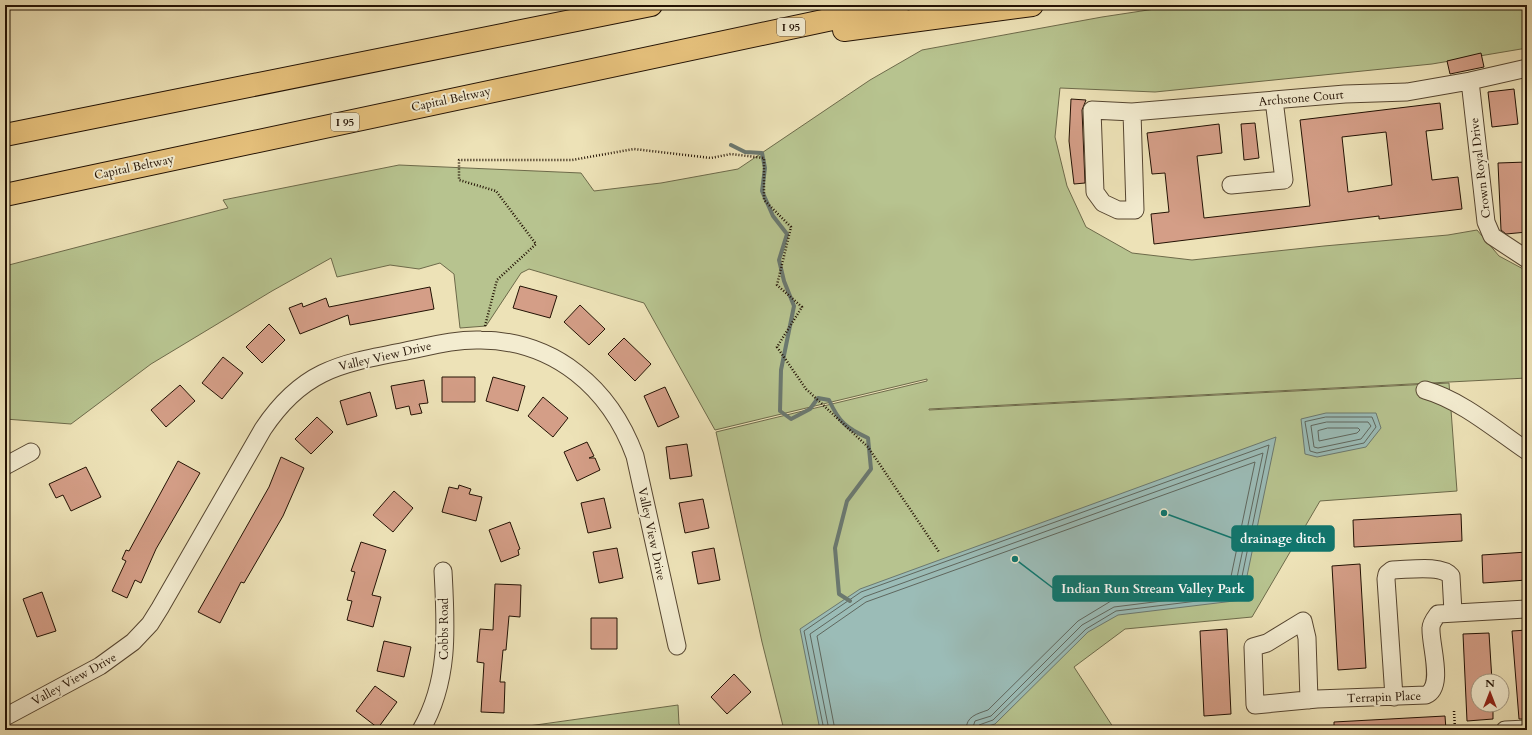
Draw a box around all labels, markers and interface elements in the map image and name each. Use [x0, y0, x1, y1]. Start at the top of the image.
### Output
road number: I 95 [777, 18, 805, 36]
street label: Capital Beltway [410, 83, 493, 115]
street label: Archstone Court [1258, 86, 1344, 110]
road number: I 95 [331, 113, 359, 131]
street label: Crown Royal Drive [1466, 117, 1494, 219]
street label: Capital Beltway [93, 151, 176, 183]
street label: Valley View Drive [337, 338, 433, 374]
street label: Valley View Drive [634, 486, 670, 582]
callout: drainage ditch [1232, 526, 1334, 551]
text: drainage ditch [1240, 530, 1326, 548]
callout: Indian Run Stream Valley Park [1053, 576, 1253, 601]
text: Indian Run Stream Valley Park [1061, 580, 1246, 598]
street label: Cobbs Road [436, 597, 452, 660]
street label: Valley View Drive [29, 649, 119, 709]
north arrow [1470, 673, 1510, 713]
text: N [1485, 676, 1495, 691]
street label: Terrapin Place [1347, 688, 1421, 706]

